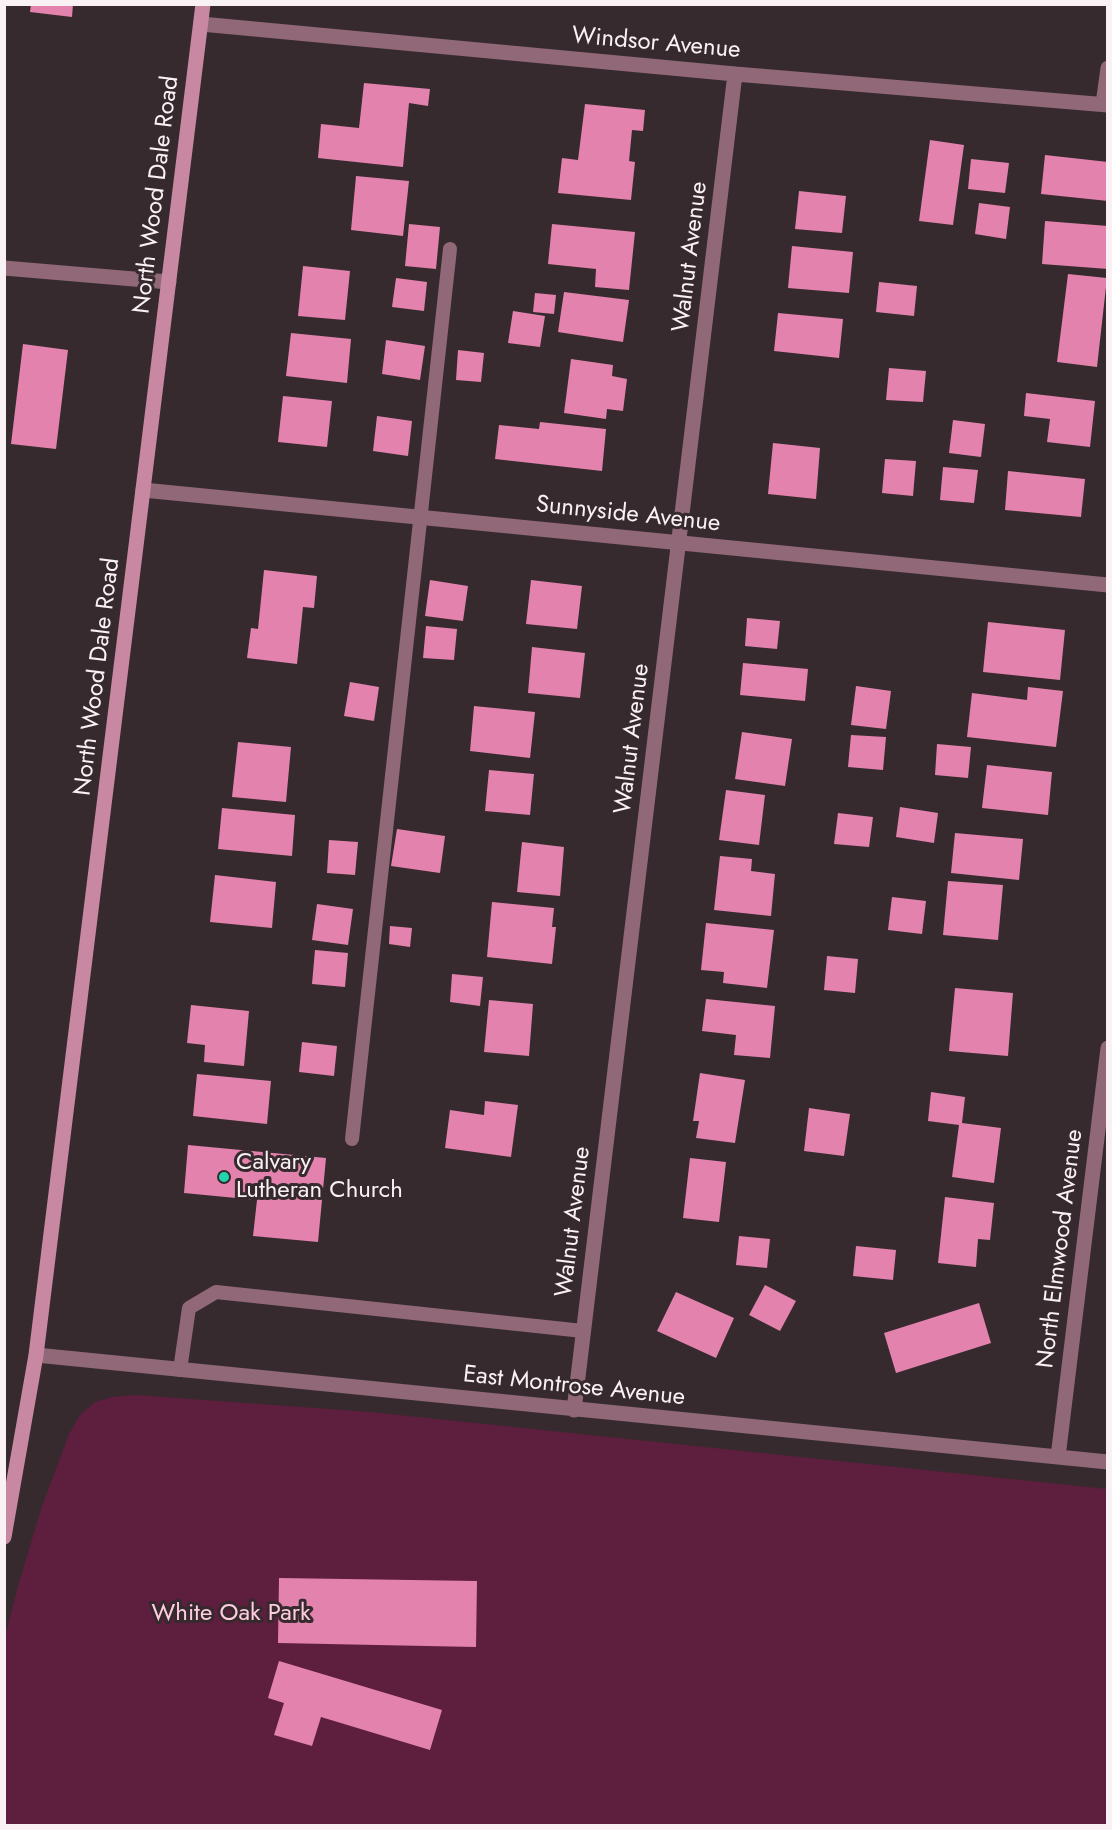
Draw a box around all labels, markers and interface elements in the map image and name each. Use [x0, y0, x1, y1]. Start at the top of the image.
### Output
street label: Windsor Avenue [570, 22, 742, 66]
street label: North Wood Dale Road [128, 75, 186, 315]
street label: Walnut Avenue [667, 180, 715, 334]
street label: Sunnyside Avenue [534, 491, 722, 539]
street label: North Wood Dale Road [69, 557, 127, 797]
street label: Walnut Avenue [609, 662, 657, 816]
street label: North Elmwood Avenue [1032, 1128, 1090, 1370]
street label: Walnut Avenue [550, 1145, 598, 1299]
place label: Calvary Lutheran Church [236, 1149, 403, 1205]
marker: Calvary Lutheran Church [217, 1170, 231, 1184]
street label: East Montrose Avenue [461, 1361, 687, 1413]
park label: White Oak Park [152, 1600, 310, 1628]

